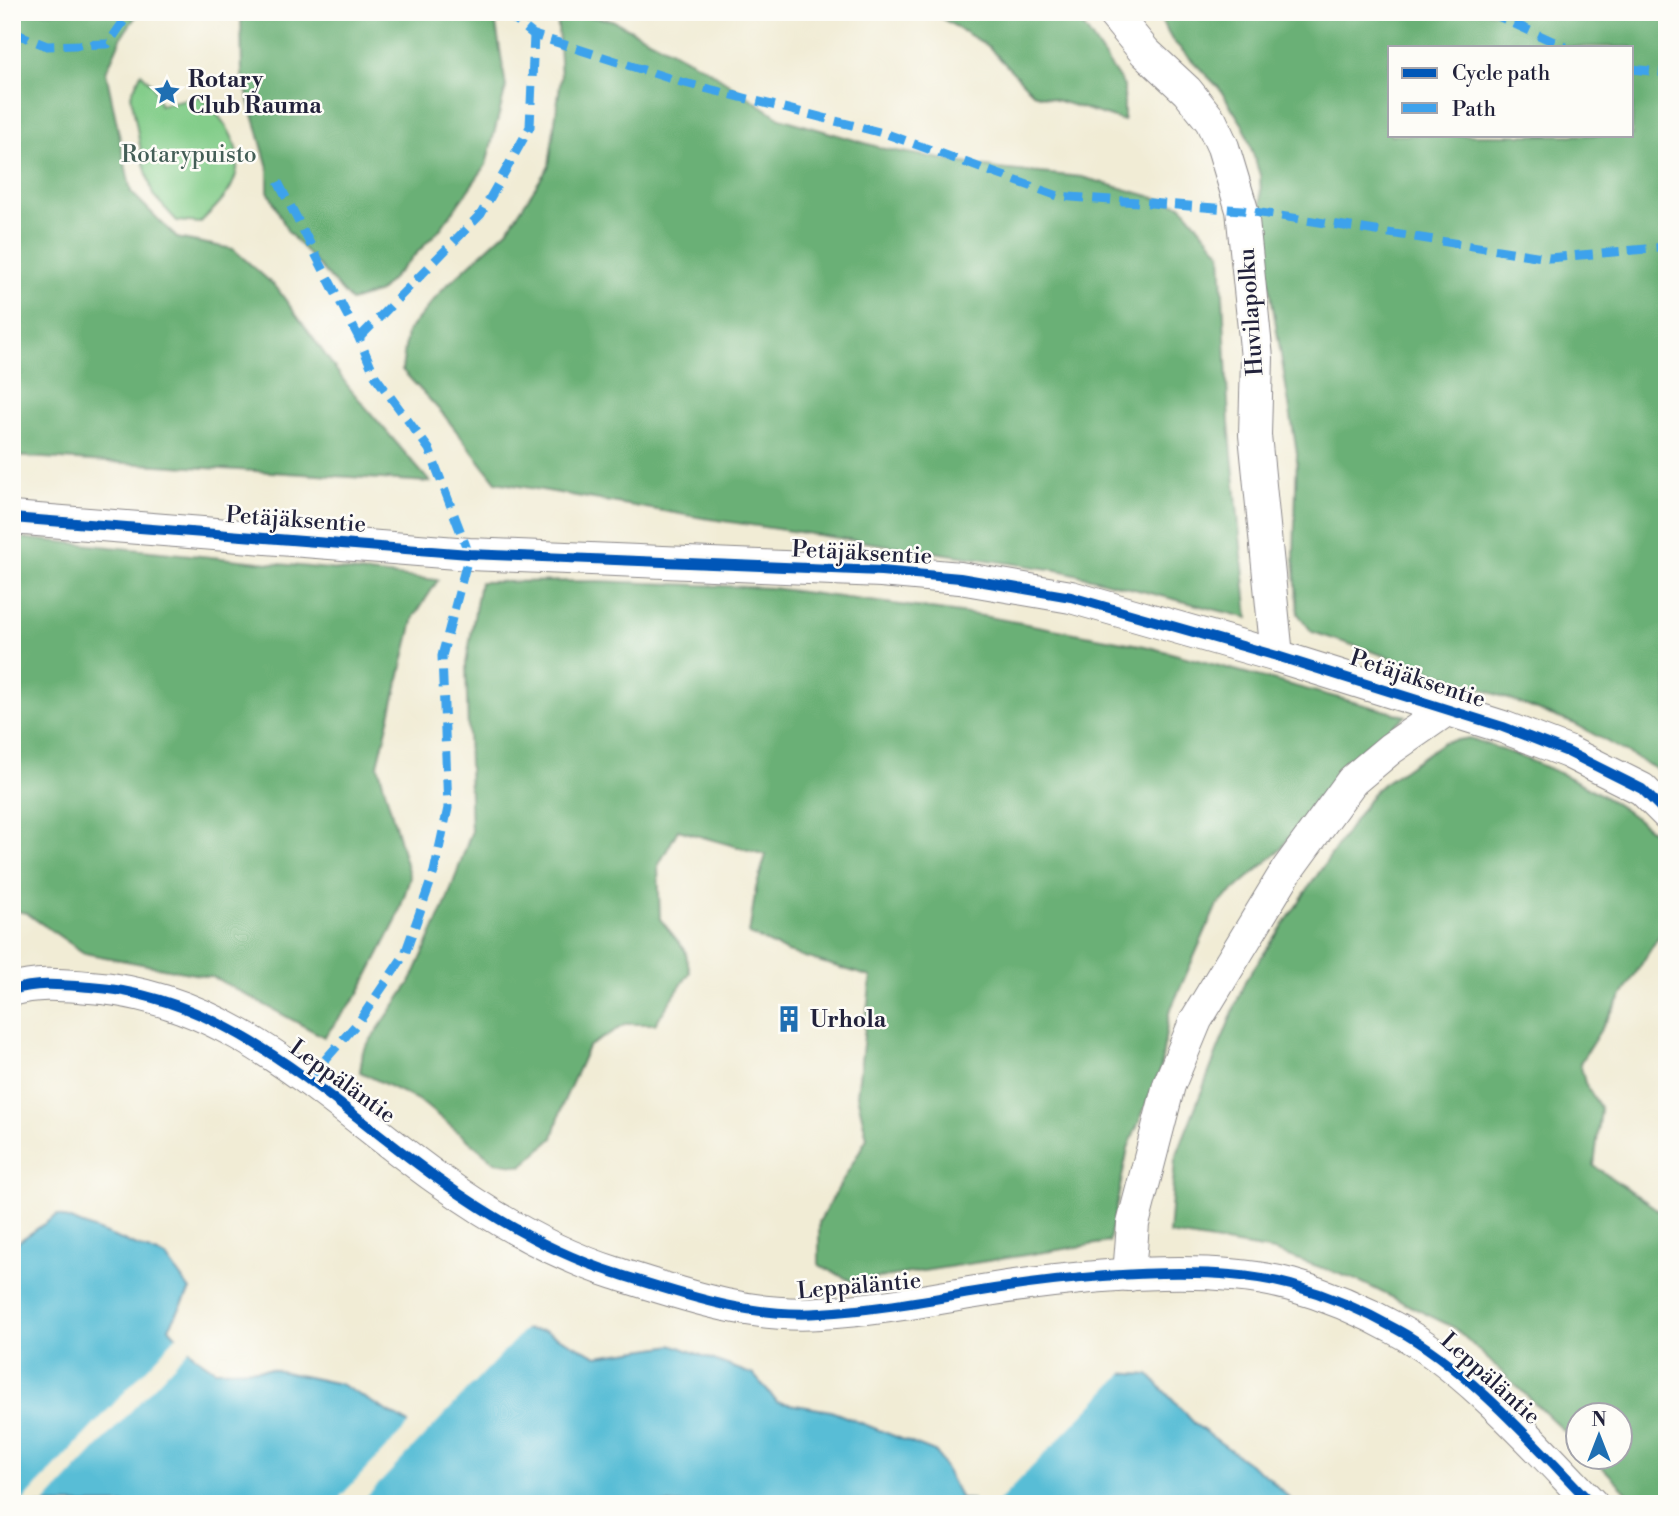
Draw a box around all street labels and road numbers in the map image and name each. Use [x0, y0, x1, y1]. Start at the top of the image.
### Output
street label: Huvilapolku [1233, 247, 1269, 377]
street label: Petäjäksentie [225, 501, 367, 539]
street label: Petäjäksentie [791, 535, 933, 571]
street label: Petäjäksentie [1346, 644, 1489, 714]
street label: Leppäläntie [284, 1034, 401, 1130]
street label: Leppäläntie [796, 1267, 922, 1305]
street label: Leppäläntie [1435, 1327, 1546, 1431]

